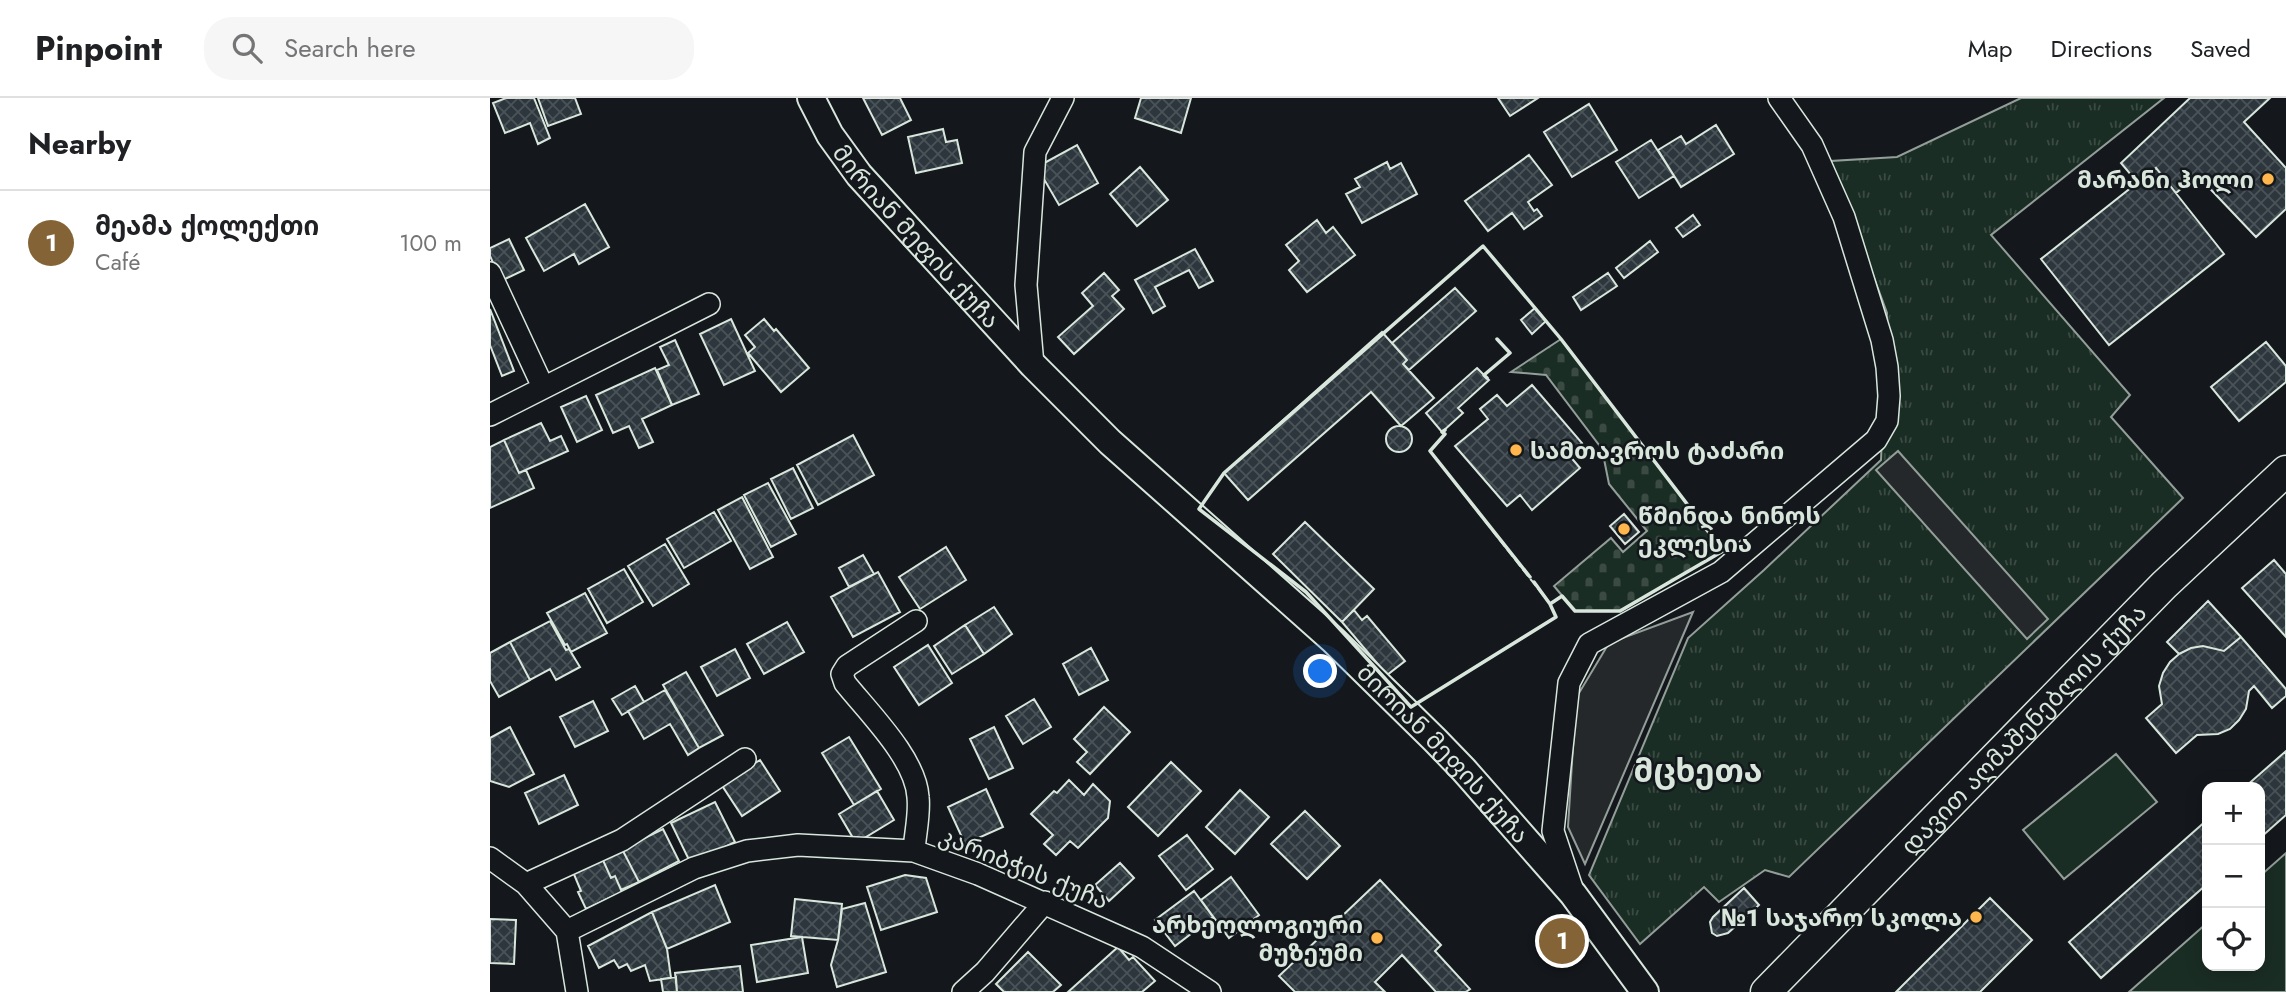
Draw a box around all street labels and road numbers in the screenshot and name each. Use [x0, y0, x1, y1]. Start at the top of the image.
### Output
street label: მირიან მეფის ქუჩა [825, 137, 1009, 336]
street label: დავით აღმაშენებლის ქუჩა [1892, 596, 2154, 862]
street label: მირიან მეფის ქუჩა [1349, 655, 1538, 851]
street label: კარიბჭის ქუჩა [934, 818, 1114, 918]

